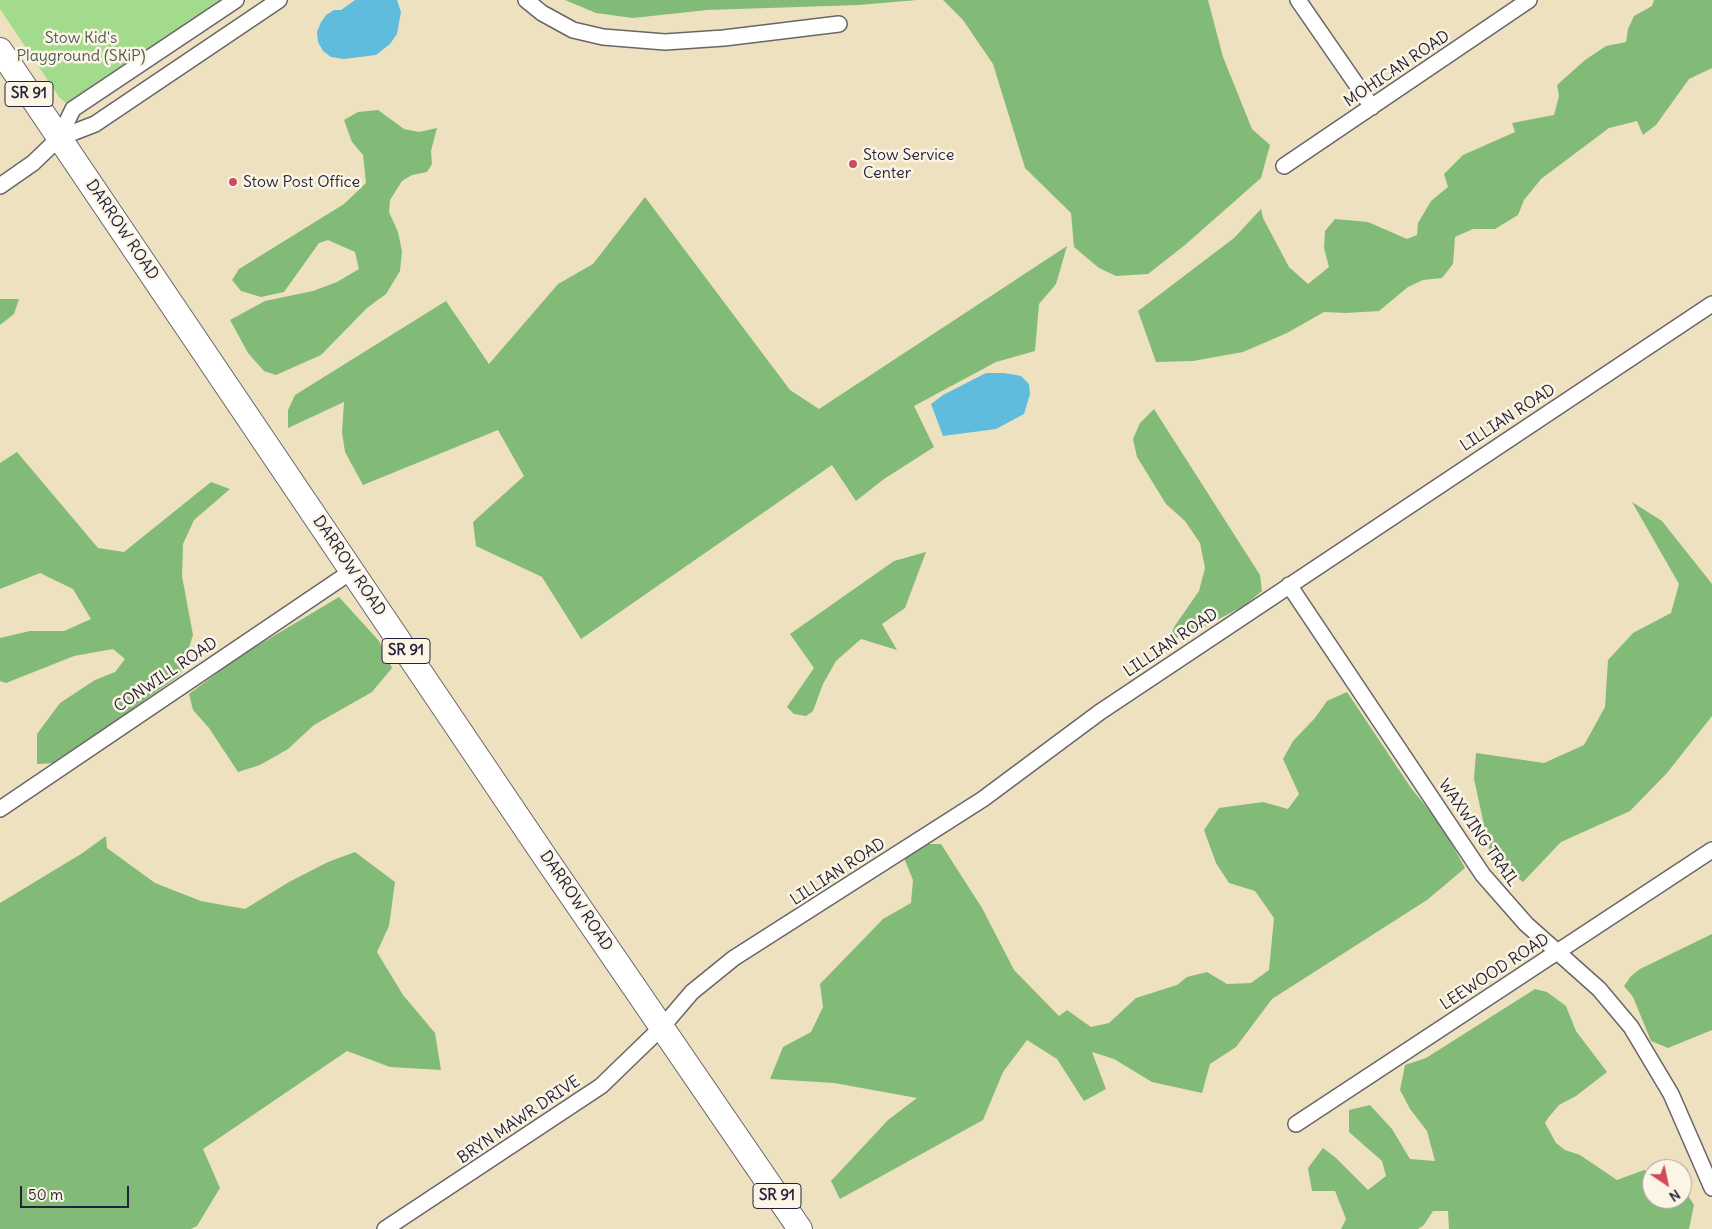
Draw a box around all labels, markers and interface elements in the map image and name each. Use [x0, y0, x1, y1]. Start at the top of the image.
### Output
street label: MOHICAN ROAD [1341, 27, 1453, 111]
park label: Stow Kid's Playground (SKiP) [16, 28, 146, 66]
road number: SR 91 [5, 82, 53, 106]
place label: Stow Service Center [863, 145, 954, 183]
marker: Stow Service Center [847, 158, 859, 170]
place label: Stow Post Office [243, 172, 360, 192]
street label: DARROW ROAD [81, 176, 163, 284]
marker: Stow Post Office [227, 176, 239, 188]
street label: LILLIAN ROAD [1457, 380, 1559, 456]
street label: DARROW ROAD [308, 512, 390, 620]
street label: LILLIAN ROAD [1120, 604, 1222, 682]
street label: CONWILL ROAD [111, 633, 221, 717]
road number: SR 91 [382, 638, 430, 664]
street label: WAXWING TRAIL [1434, 776, 1522, 890]
street label: LILLIAN ROAD [787, 834, 889, 910]
street label: DARROW ROAD [535, 847, 617, 955]
street label: LEEWOOD ROAD [1437, 930, 1553, 1014]
street label: BRYN MAWR DRIVE [454, 1072, 584, 1168]
north arrow [1642, 1159, 1692, 1209]
scale bar [22, 1176, 131, 1208]
road number: SR 91 [753, 1184, 801, 1208]
text: 50 m [28, 1185, 63, 1204]
text: N [1666, 1185, 1684, 1206]

